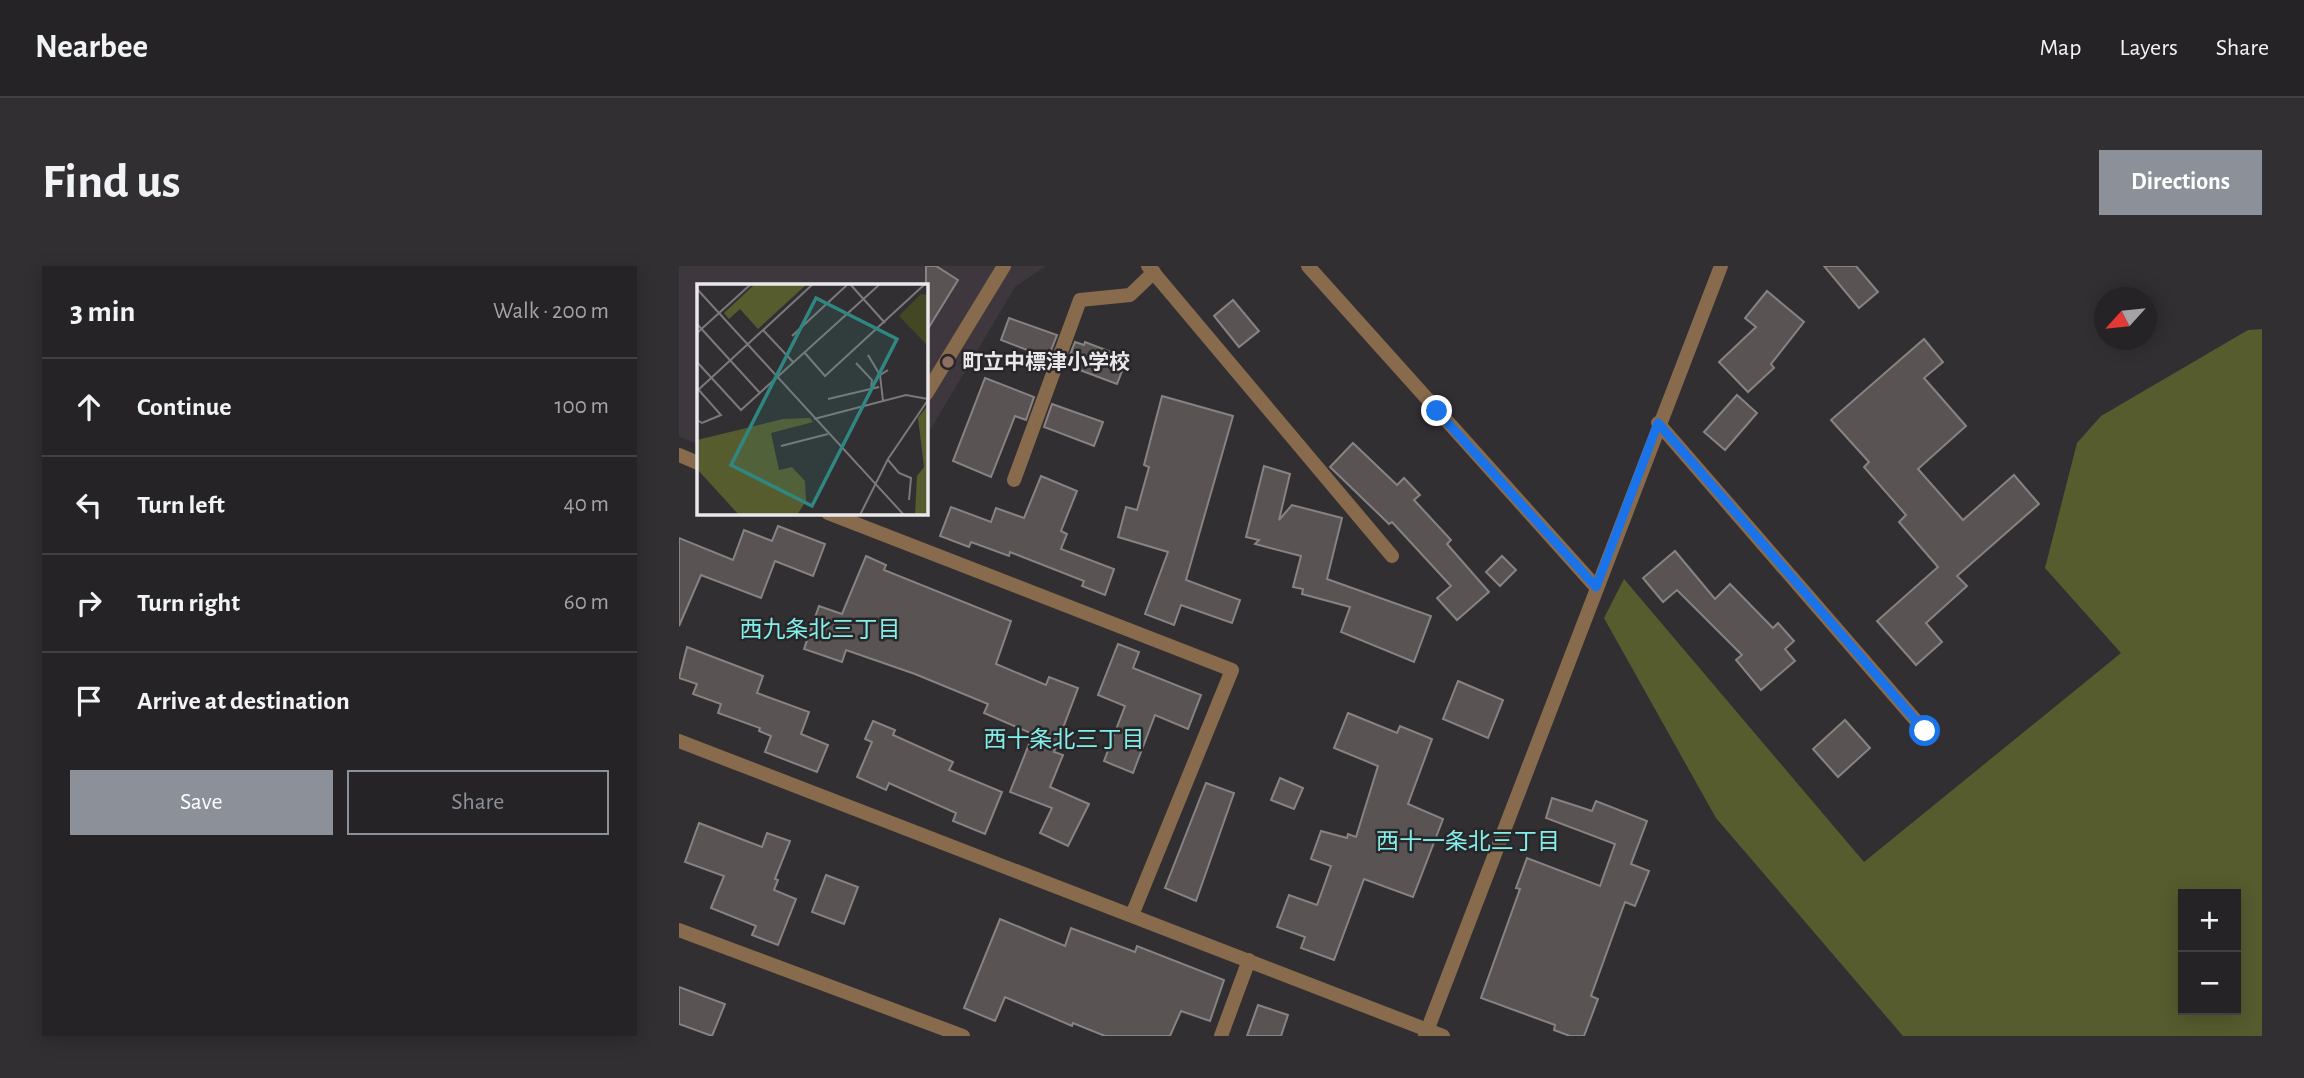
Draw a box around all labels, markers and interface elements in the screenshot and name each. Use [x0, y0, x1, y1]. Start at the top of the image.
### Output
text: Nearbee [35, 31, 148, 64]
text: Map [2039, 36, 2081, 60]
text: Layers [2119, 36, 2178, 60]
text: Share [2216, 36, 2269, 60]
button: Directions [2099, 150, 2262, 215]
text: Find us [42, 158, 181, 207]
inset map [697, 284, 927, 514]
north arrow [2094, 287, 2157, 350]
text: 3 min [70, 297, 135, 327]
text: Walk · 200 m [493, 300, 609, 323]
place label: 町立中標津小学校 [962, 351, 1130, 373]
marker: 町立中標津小学校 [940, 354, 956, 370]
icon: ahead [70, 388, 108, 426]
text: Continue [137, 394, 232, 420]
text: 100 m [555, 395, 609, 418]
route end [1421, 395, 1452, 426]
icon: left [70, 486, 108, 524]
text: Turn left [137, 492, 225, 518]
text: 40 m [564, 493, 609, 516]
icon: right [70, 584, 108, 622]
text: Turn right [137, 590, 240, 616]
text: 60 m [564, 591, 609, 614]
district label: 西九条北三丁目 [740, 617, 901, 642]
icon: arrive [70, 682, 108, 720]
text: Arrive at destination [137, 688, 350, 714]
route start [1909, 715, 1940, 746]
district label: 西十条北三丁目 [984, 727, 1145, 752]
button: Save [70, 770, 333, 835]
button: Share [347, 770, 609, 835]
district label: 西十一条北三丁目 [1376, 829, 1560, 854]
map controls [2178, 889, 2241, 1015]
button: + [2178, 889, 2241, 952]
button: − [2178, 952, 2241, 1015]

